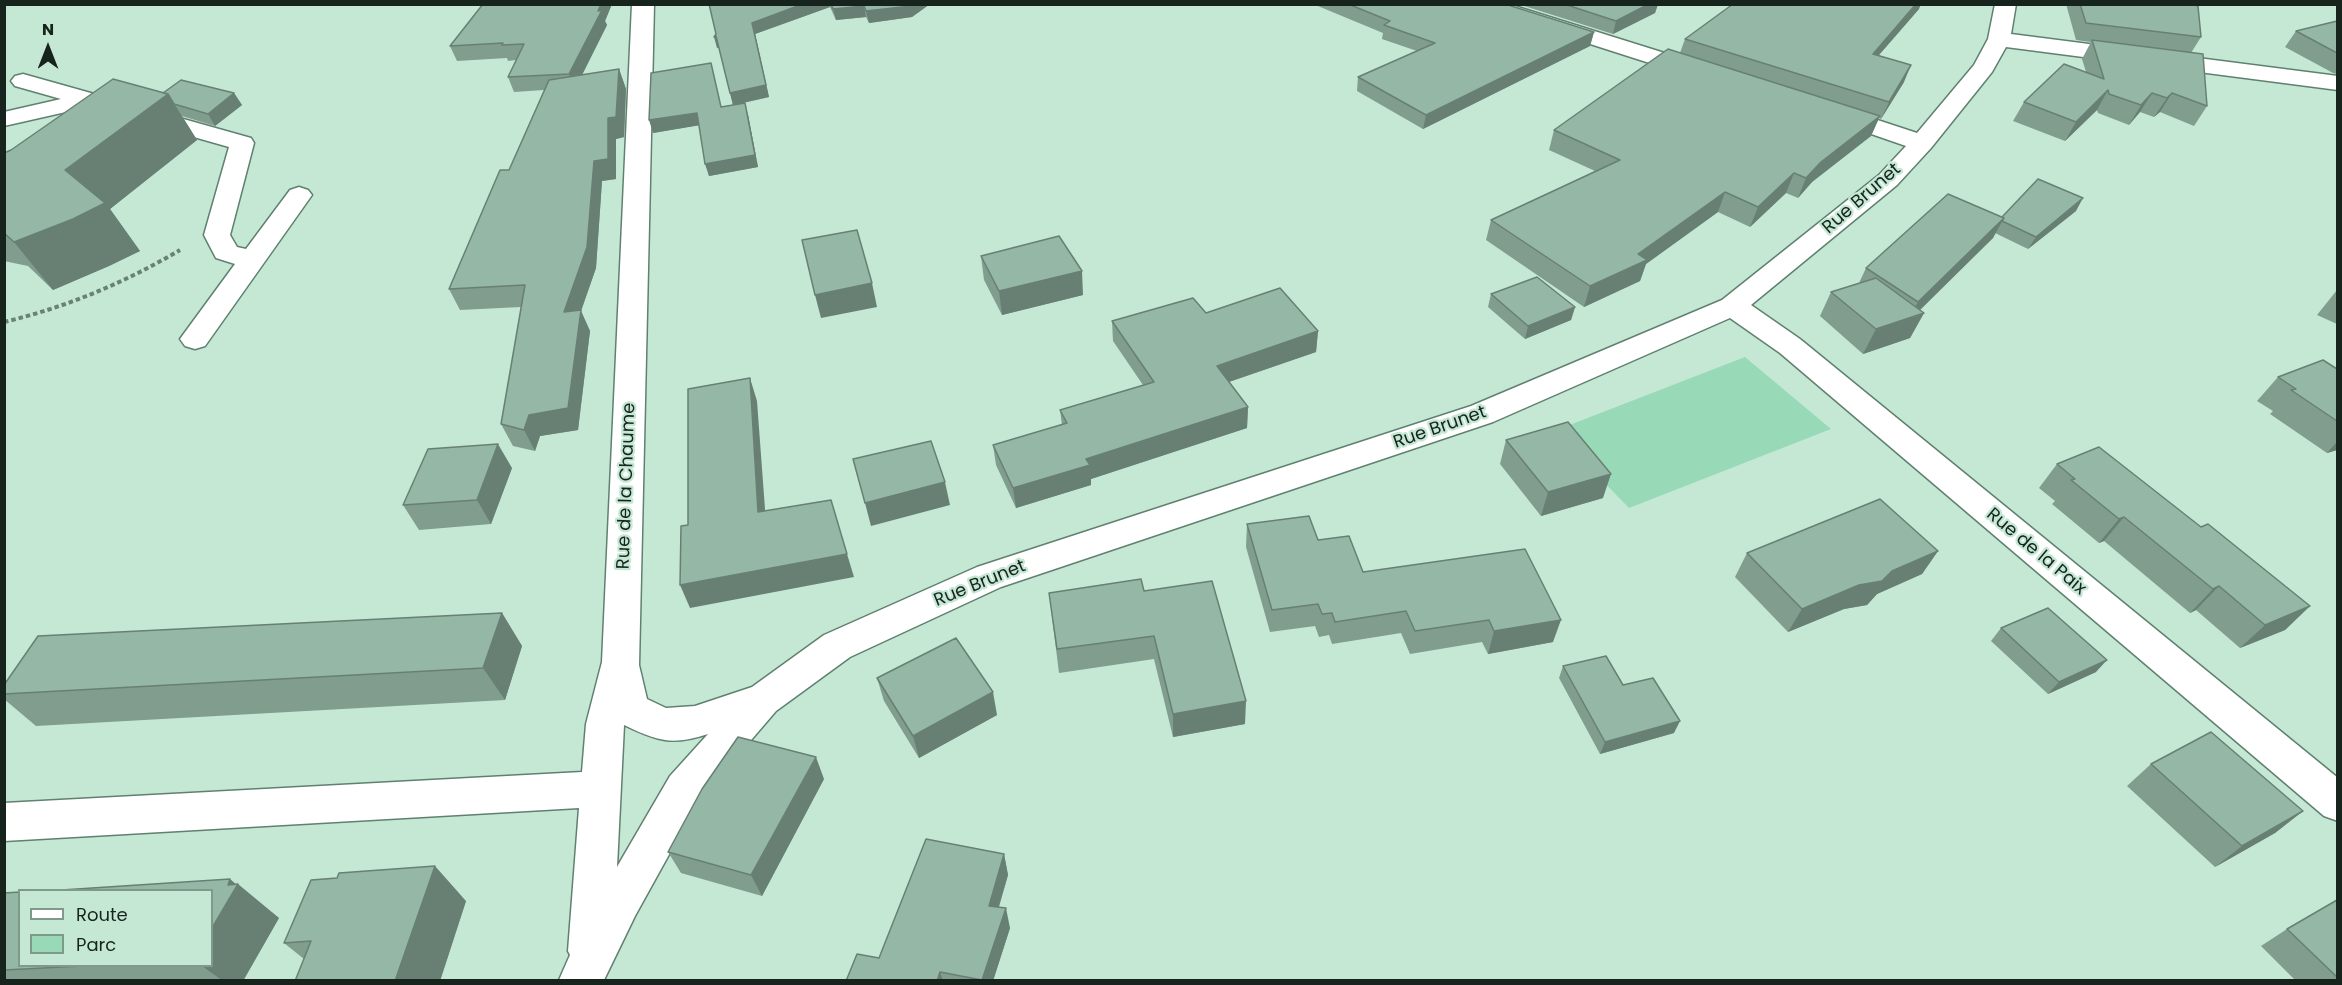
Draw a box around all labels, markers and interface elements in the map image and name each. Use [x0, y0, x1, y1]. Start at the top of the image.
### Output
north arrow [18, 18, 78, 78]
text: N [42, 18, 54, 41]
street label: Rue Brunet [1818, 159, 1906, 239]
street label: Rue de la Chaume [613, 402, 641, 570]
street label: Rue Brunet [1391, 402, 1489, 454]
street label: Rue de la Paix [1982, 504, 2090, 600]
street label: Rue Brunet [931, 556, 1029, 612]
legend [18, 889, 213, 967]
text: Route [76, 902, 128, 927]
text: Parc [76, 932, 116, 957]

